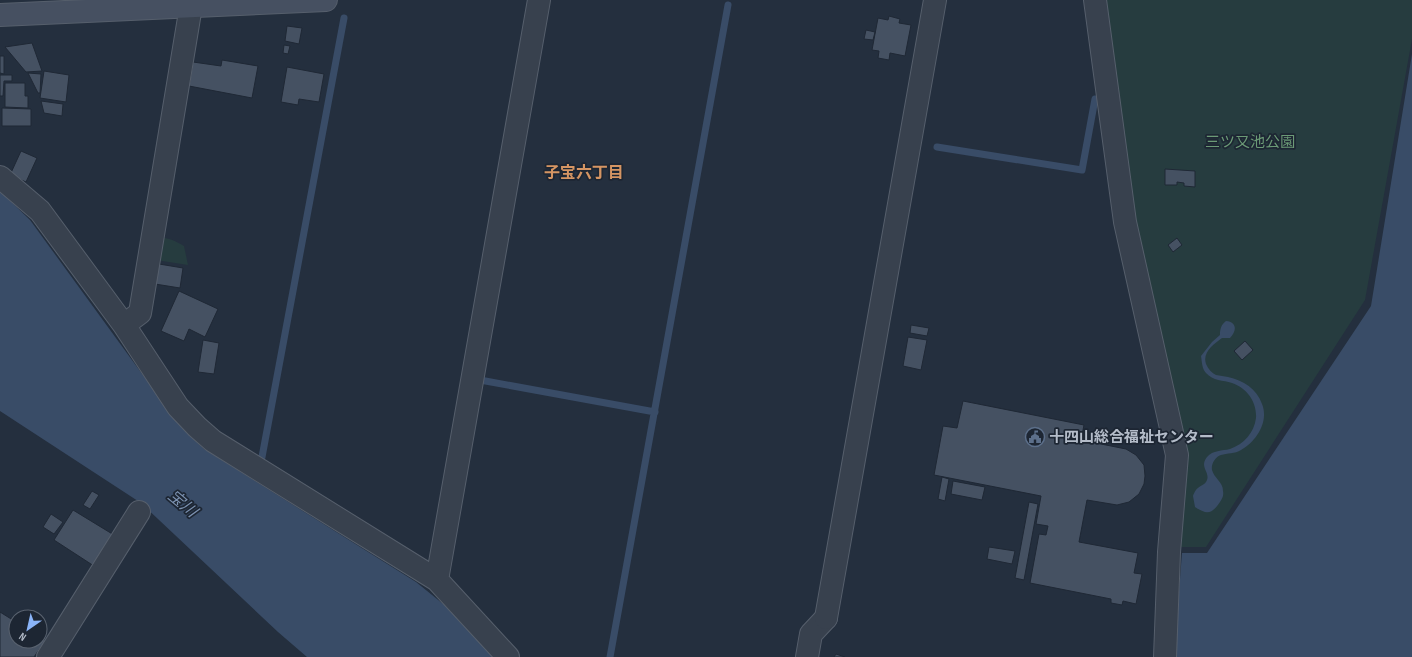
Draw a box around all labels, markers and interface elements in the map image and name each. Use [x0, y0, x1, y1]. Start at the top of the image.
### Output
park label: 三ツ又池公園 [1205, 133, 1295, 152]
district label: 子宝六丁目 [544, 164, 624, 183]
public building icon: 十四山総合福祉センター [1024, 426, 1046, 448]
place label: 十四山総合福祉センター [1049, 428, 1214, 447]
water label: 宝川 [164, 487, 202, 523]
north arrow [8, 609, 48, 649]
text: N [17, 630, 29, 644]

